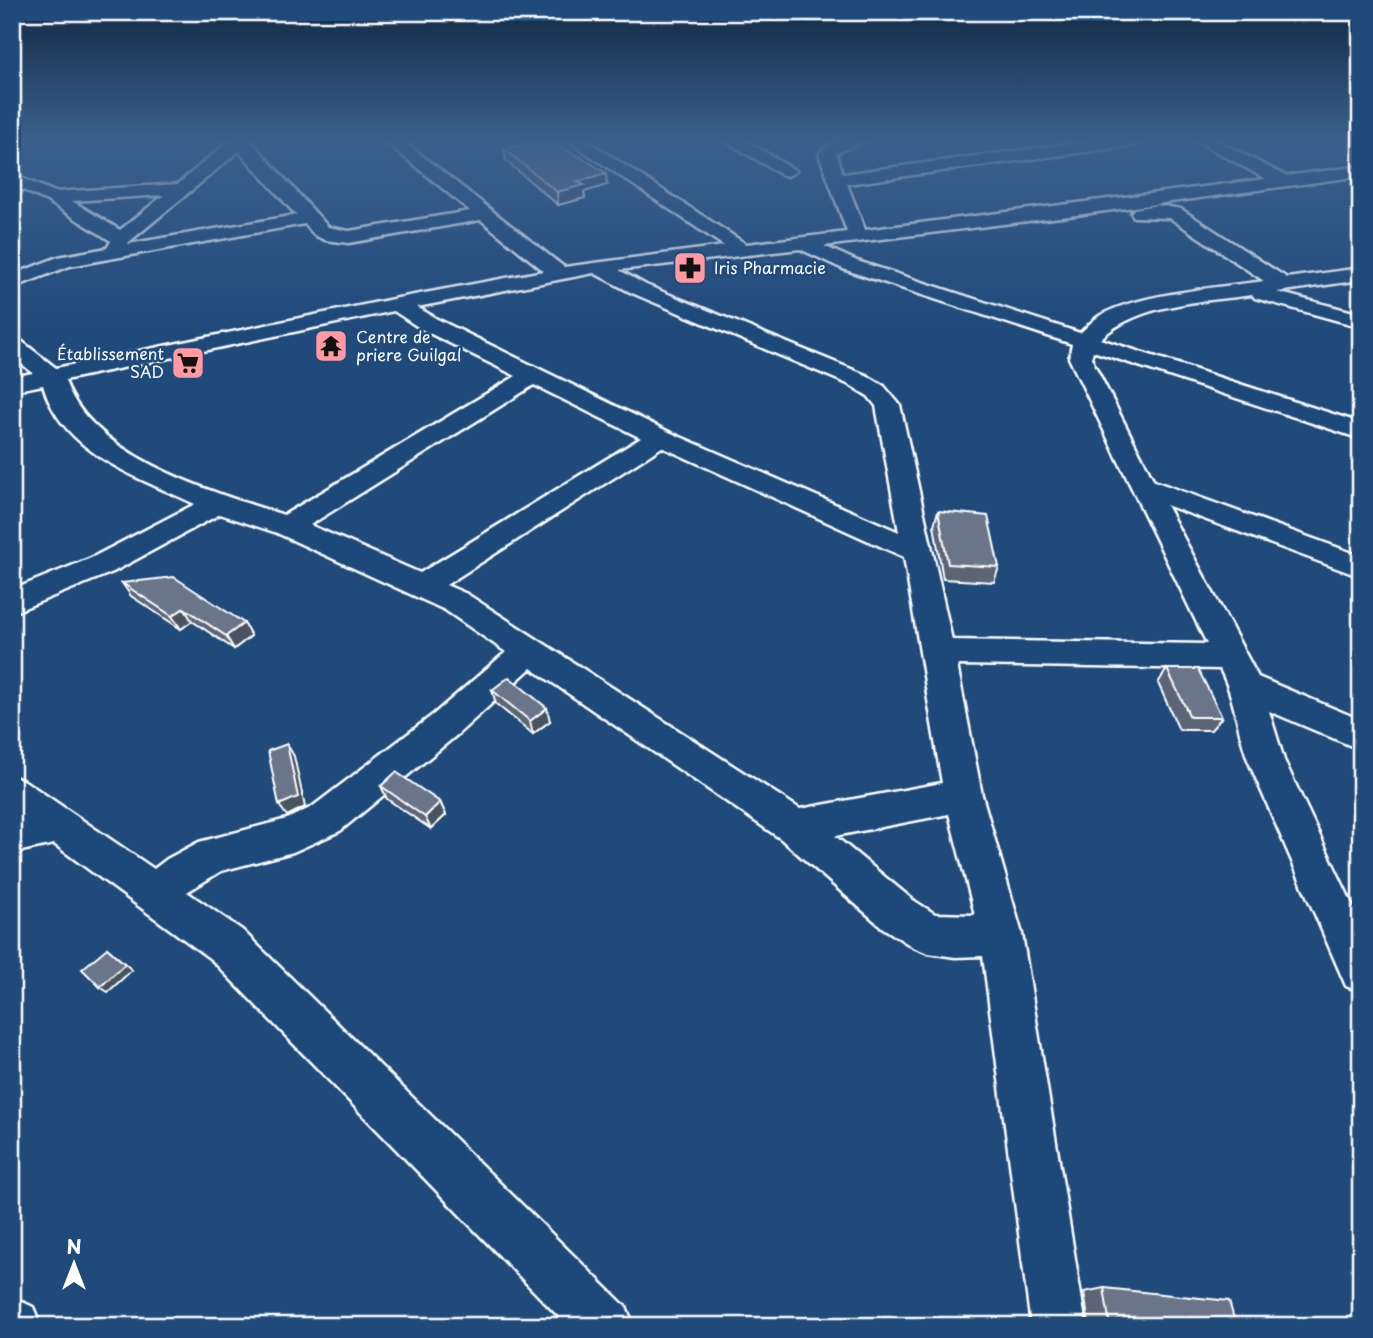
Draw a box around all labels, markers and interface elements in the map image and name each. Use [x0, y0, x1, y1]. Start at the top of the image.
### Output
pharmacy icon: Iris Pharmacie [671, 249, 709, 287]
place label: Iris Pharmacie [714, 255, 826, 279]
place label: Centre de priere Guilgal [356, 324, 462, 366]
temple icon: Centre de priere Guilgal [312, 327, 350, 365]
place label: Établissement SAD [57, 341, 164, 383]
supermarket icon: Établissement SAD [169, 344, 207, 382]
north arrow [38, 1230, 108, 1300]
text: N [66, 1232, 82, 1260]

